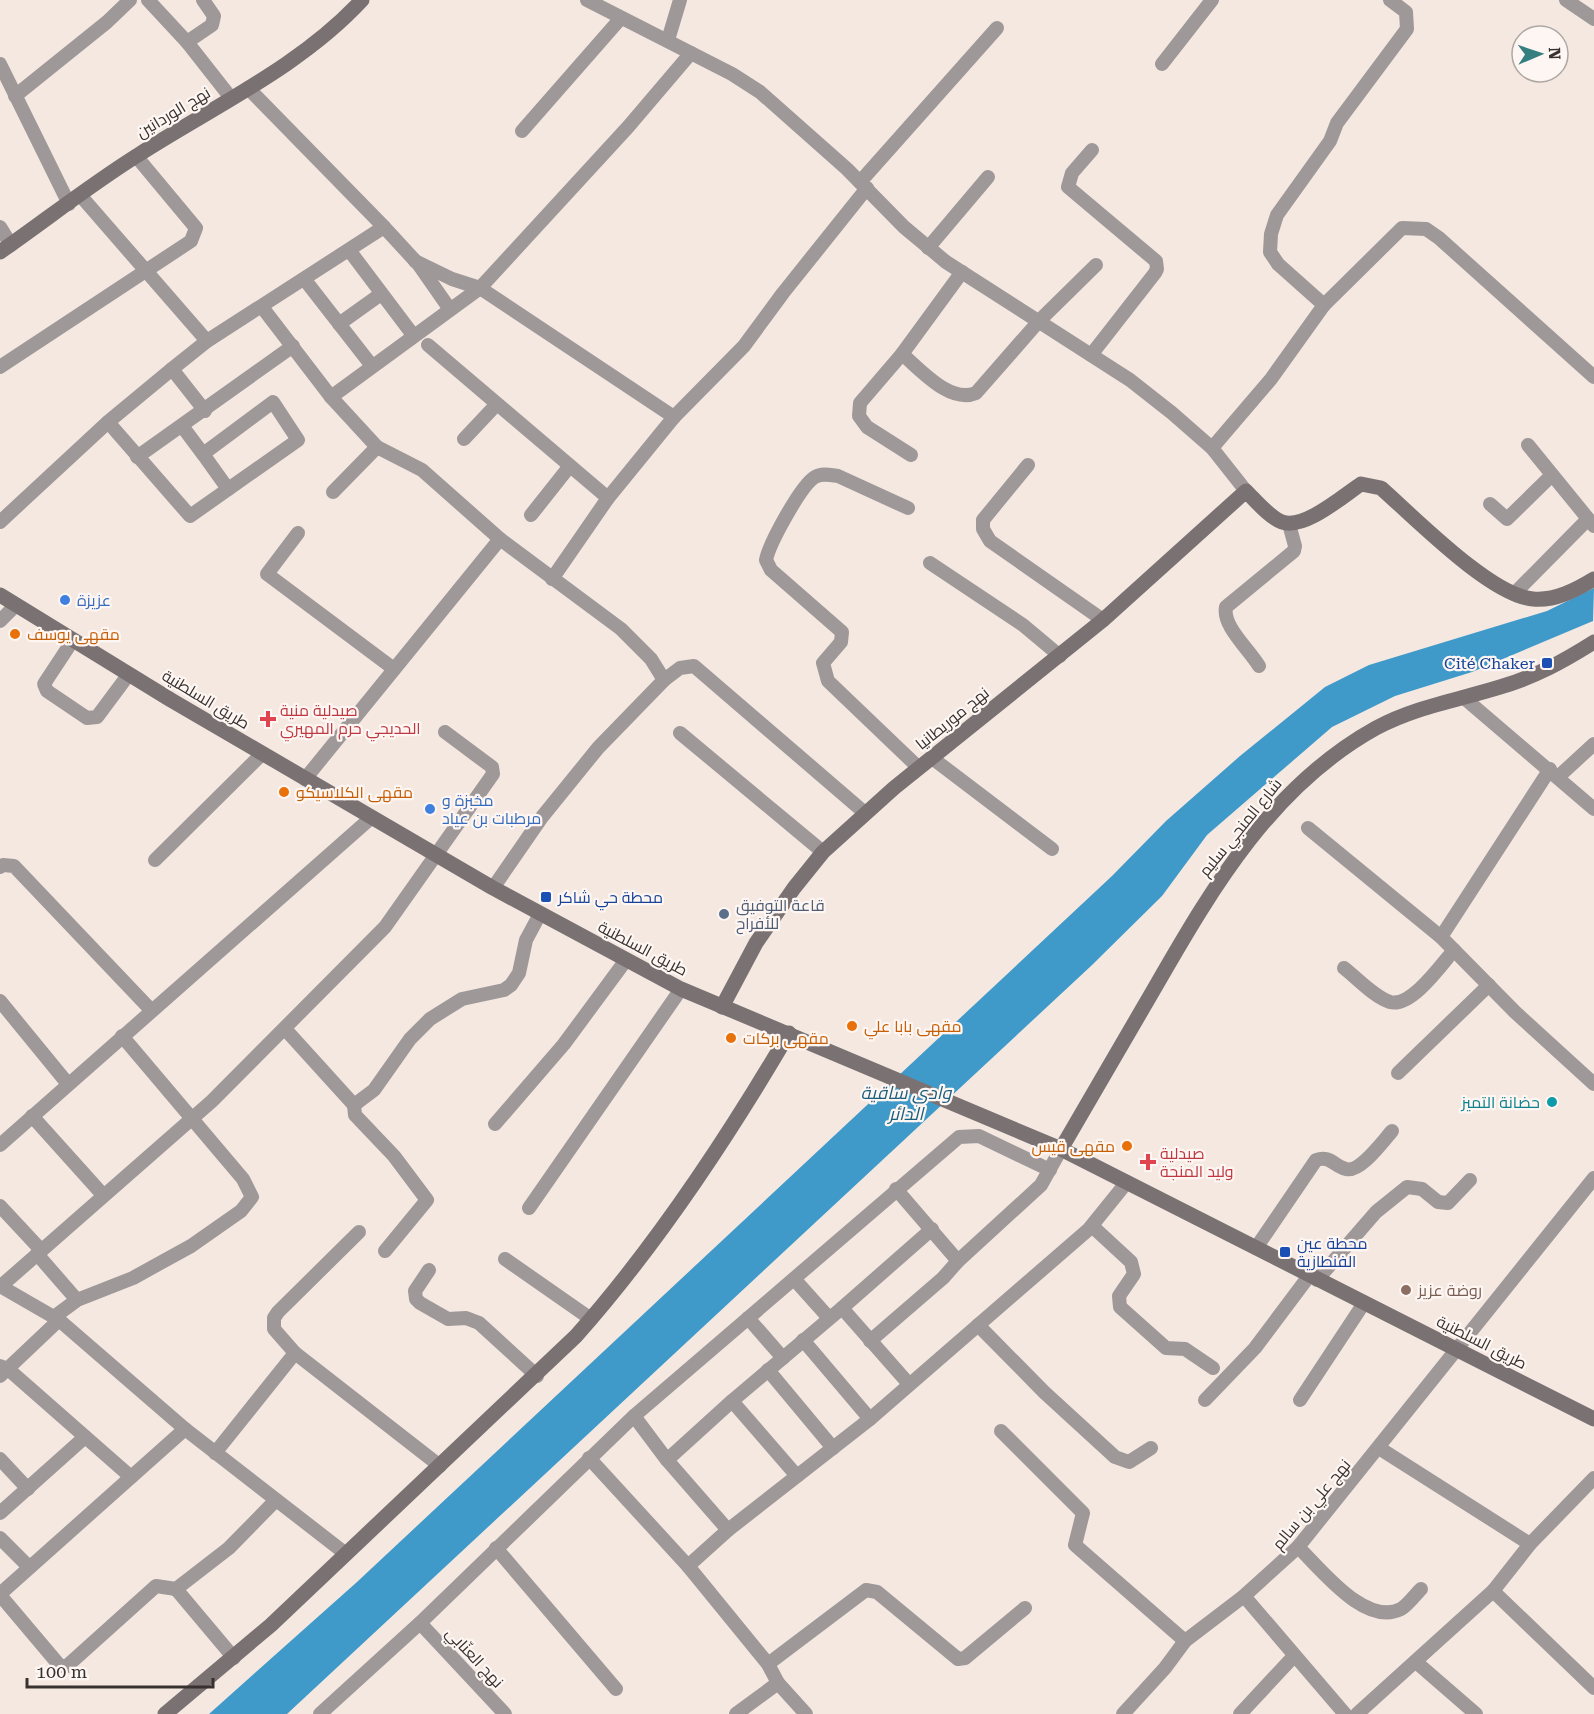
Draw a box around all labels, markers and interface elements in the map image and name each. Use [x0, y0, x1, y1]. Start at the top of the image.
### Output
north arrow [1510, 24, 1570, 84]
text: N [1545, 47, 1564, 60]
street label: نهج الوردانين [133, 83, 215, 144]
place label: عزيزة [77, 591, 111, 610]
marker: عزيزة [58, 593, 72, 607]
place label: مقهى يوسف [27, 625, 120, 645]
marker: مقهى يوسف [8, 627, 22, 641]
place label: Cité Chaker [1444, 654, 1535, 673]
marker: Cité Chaker [1540, 656, 1554, 670]
street label: طريق السلطنية [158, 666, 253, 734]
street label: نهج موريطانيا [912, 683, 994, 755]
place label: صيدلية منية الحديجي حرم المهيري [280, 701, 421, 742]
marker: صيدلية منية الحديجي حرم المهيري [261, 712, 275, 726]
street label: شارع المنجي سليم [1195, 775, 1289, 883]
place label: مقهى الكلاسيكو [296, 783, 413, 803]
marker: مقهى الكلاسيكو [277, 785, 291, 799]
place label: مخبزة و مرطبات بن عياد [442, 791, 541, 829]
marker: مخبزة و مرطبات بن عياد [423, 802, 437, 816]
place label: محطة حي شاكر [557, 888, 663, 911]
marker: محطة حي شاكر [539, 890, 553, 904]
place label: قاعة التوفيق للأفراح [736, 896, 825, 935]
marker: قاعة التوفيق للأفراح [717, 907, 731, 921]
street label: طريق السلطنية [594, 917, 691, 981]
place label: مقهى بابا علي [864, 1017, 962, 1040]
marker: مقهى بابا علي [845, 1019, 859, 1033]
place label: مقهى بركات [743, 1029, 829, 1049]
marker: مقهى بركات [724, 1031, 738, 1045]
water label: وادي ساقية الدائر [861, 1082, 953, 1124]
place label: حضانة التميز [1460, 1093, 1540, 1112]
marker: حضانة التميز [1545, 1095, 1559, 1109]
place label: مقهى قيس [1031, 1137, 1115, 1157]
marker: مقهى قيس [1120, 1139, 1134, 1153]
place label: صيدلية وليد المنجة [1160, 1144, 1234, 1181]
marker: صيدلية وليد المنجة [1141, 1155, 1155, 1169]
place label: محطة عين الفنطازية [1297, 1234, 1368, 1271]
marker: محطة عين الفنطازية [1278, 1245, 1292, 1259]
place label: روضة عزيز [1417, 1281, 1482, 1300]
marker: روضة عزيز [1399, 1283, 1413, 1297]
street label: طريق السلطنية [1433, 1312, 1530, 1374]
street label: نهج علي بن سالم [1268, 1455, 1358, 1556]
street label: نهج العنّابي [439, 1623, 507, 1694]
scale bar [27, 1651, 213, 1689]
text: 100 m [36, 1661, 87, 1682]

